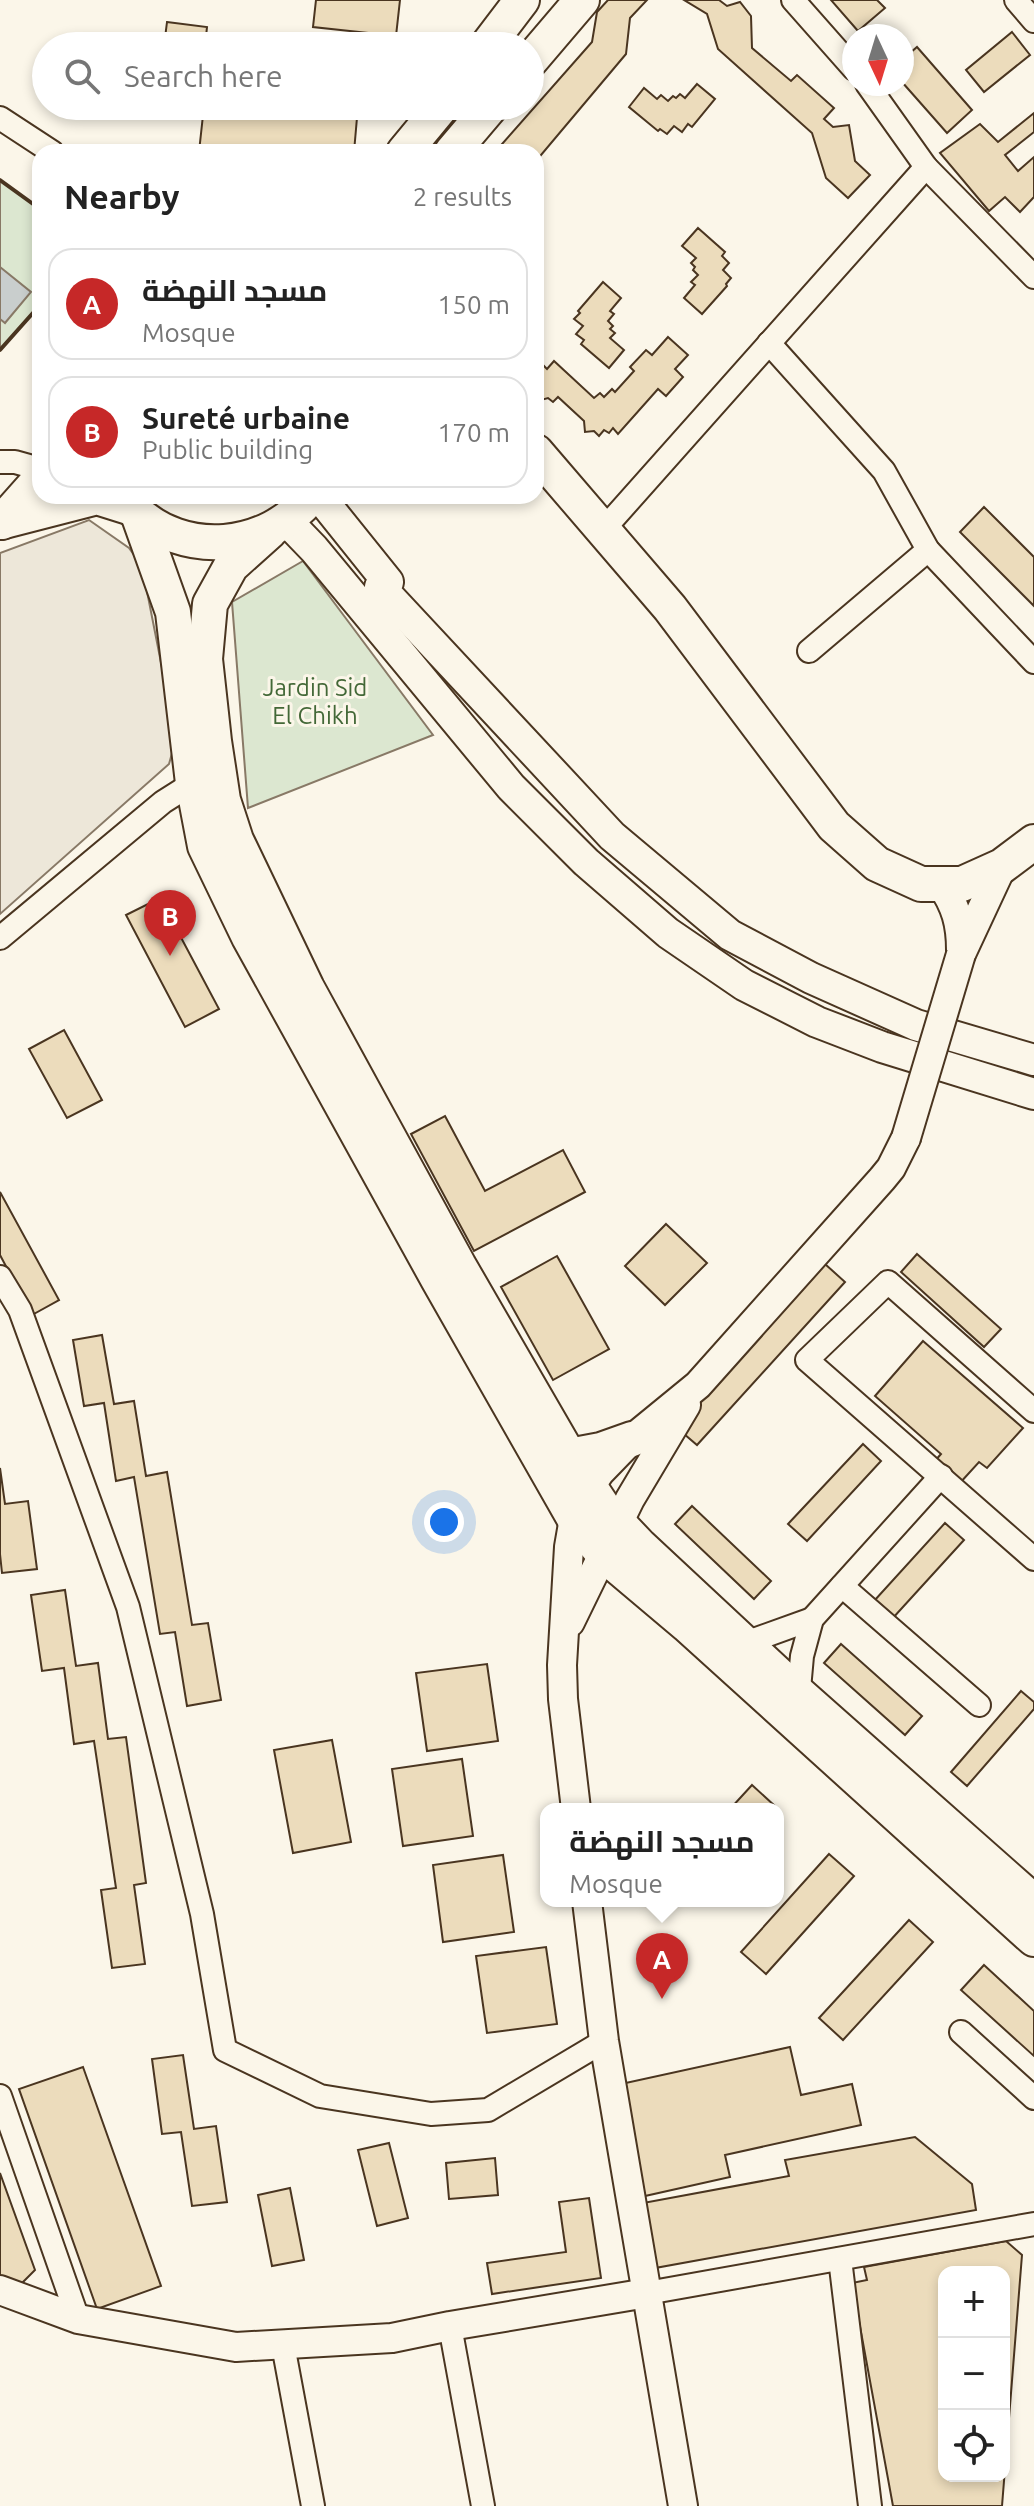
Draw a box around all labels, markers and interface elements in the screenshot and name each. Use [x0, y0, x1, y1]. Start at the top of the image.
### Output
north arrow [842, 24, 914, 96]
search box [32, 32, 544, 120]
icon: search [60, 54, 104, 98]
text: Search here [124, 59, 283, 93]
text: Nearby [64, 177, 179, 215]
text: 2 results [413, 182, 512, 211]
text: مسجد النهضة [142, 273, 327, 307]
text: A [83, 290, 101, 319]
text: 150 m [438, 290, 510, 319]
text: Mosque [142, 318, 236, 347]
text: Sureté urbaine [142, 401, 350, 435]
text: B [83, 418, 101, 447]
text: 170 m [438, 418, 510, 447]
text: Public building [142, 435, 313, 464]
park label: Jardin Sid El Chikh [263, 674, 367, 729]
pin: B [144, 890, 196, 956]
your location [424, 1502, 464, 1542]
popup [540, 1803, 784, 1907]
text: مسجد النهضة [569, 1824, 755, 1858]
text: Mosque [569, 1869, 663, 1898]
pin: A [636, 1933, 688, 1999]
map controls [938, 2266, 1010, 2482]
button: + [938, 2266, 1010, 2338]
button: − [938, 2338, 1010, 2410]
button: locate [938, 2410, 1010, 2482]

